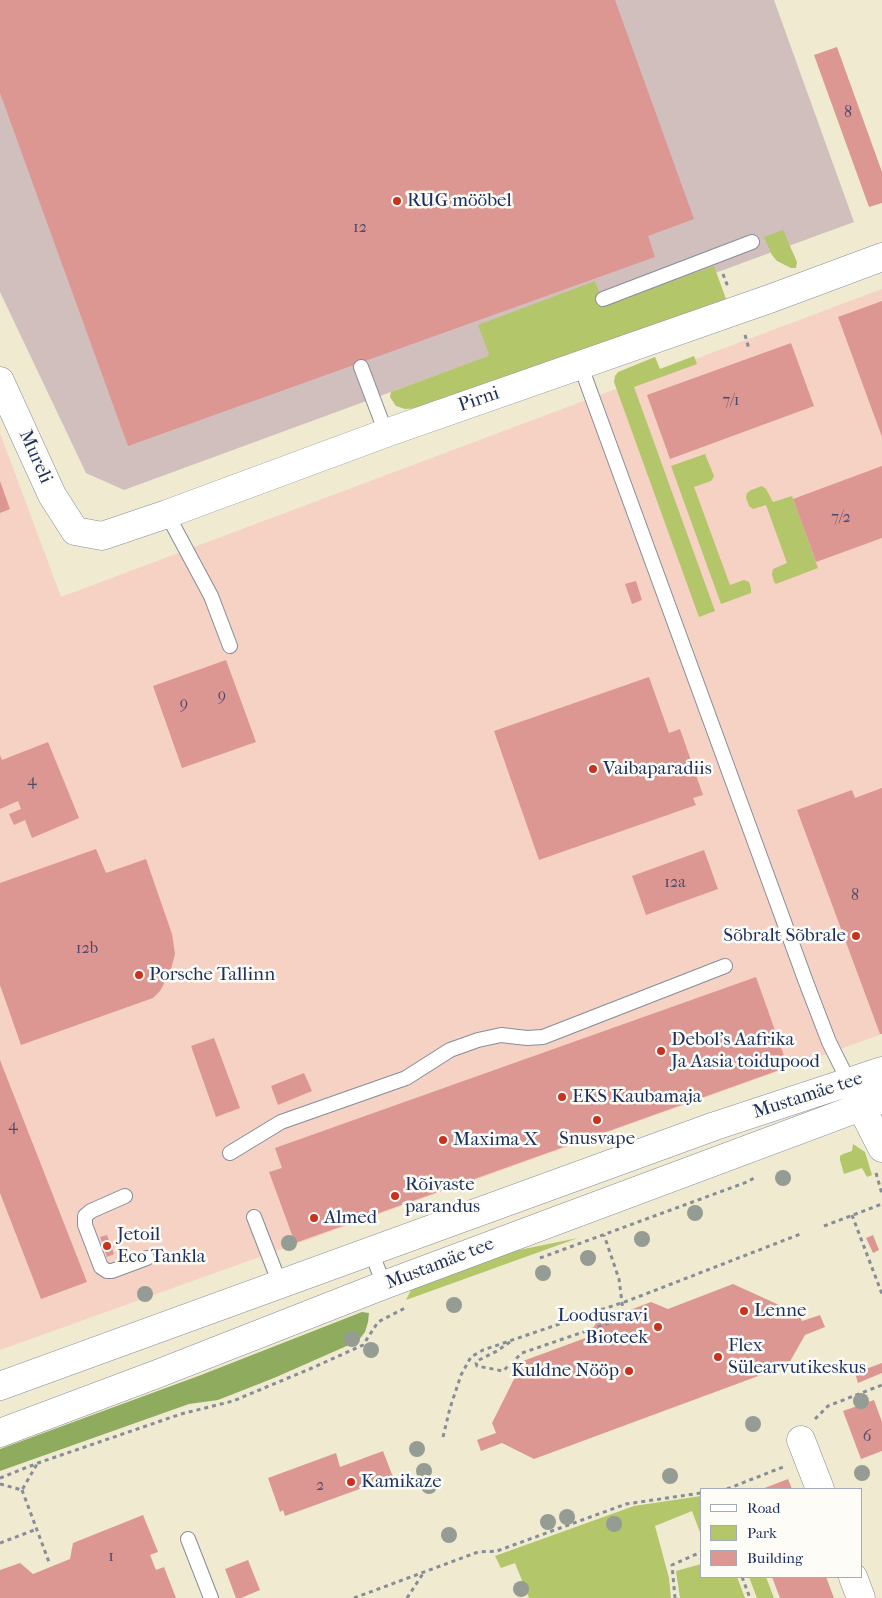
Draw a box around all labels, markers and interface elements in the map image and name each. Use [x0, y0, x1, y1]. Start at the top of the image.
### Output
house number: 8 [844, 103, 852, 123]
place label: RUG mööbel [407, 190, 512, 212]
marker: RUG mööbel [391, 195, 403, 207]
house number: 12 [353, 218, 367, 238]
street label: Pirni [456, 382, 502, 418]
house number: 7/1 [722, 391, 740, 411]
street label: Mureli [13, 427, 57, 487]
house number: 7/2 [831, 508, 851, 528]
house number: 9 [218, 686, 226, 706]
house number: 9 [180, 694, 188, 714]
place label: Vaibaparadiis [603, 758, 712, 780]
marker: Vaibaparadiis [587, 763, 599, 775]
house number: 4 [27, 771, 37, 791]
house number: 12a [664, 873, 686, 893]
house number: 8 [851, 886, 859, 906]
place label: Sõbralt Sõbrale [723, 925, 846, 947]
marker: Sõbralt Sõbrale [850, 930, 862, 942]
house number: 12b [76, 939, 98, 959]
place label: Porsche Tallinn [149, 964, 275, 986]
marker: Porsche Tallinn [133, 969, 145, 981]
place label: Debol's Aafrika Ja Aasia toidupood [671, 1029, 820, 1073]
marker: Debol's Aafrika Ja Aasia toidupood [655, 1045, 667, 1057]
street label: Mustamäe tee [750, 1068, 866, 1124]
place label: EKS Kaubamaja [572, 1086, 702, 1108]
marker: EKS Kaubamaja [556, 1091, 568, 1103]
marker: Snusvape [591, 1114, 603, 1126]
house number: 4 [8, 1116, 18, 1136]
place label: Snusvape [559, 1128, 635, 1150]
place label: Maxima X [453, 1129, 538, 1151]
marker: Maxima X [437, 1134, 449, 1146]
place label: Rõivaste parandus [405, 1174, 480, 1218]
marker: Rõivaste parandus [389, 1190, 401, 1202]
place label: Almed [324, 1207, 377, 1229]
marker: Almed [308, 1212, 320, 1224]
place label: Jetoil Eco Tankla [117, 1224, 206, 1268]
street label: Mustamäe tee [383, 1233, 497, 1295]
marker: Jetoil Eco Tankla [101, 1240, 113, 1252]
place label: Lenne [754, 1300, 806, 1322]
place label: Loodusravi Bioteek [557, 1305, 648, 1349]
marker: Lenne [738, 1305, 750, 1317]
marker: Loodusravi Bioteek [652, 1321, 664, 1333]
place label: Flex Sülearvutikeskus [728, 1335, 866, 1379]
marker: Flex Sülearvutikeskus [712, 1351, 724, 1363]
place label: Kuldne Nööp [511, 1360, 619, 1382]
marker: Kuldne Nööp [623, 1365, 635, 1377]
house number: 6 [863, 1427, 871, 1447]
place label: Kamikaze [361, 1471, 442, 1493]
house number: 2 [316, 1476, 324, 1496]
marker: Kamikaze [345, 1476, 357, 1488]
legend [700, 1488, 862, 1578]
text: Road [747, 1499, 780, 1517]
text: Park [747, 1524, 777, 1542]
house number: 1 [108, 1547, 114, 1567]
text: Building [747, 1549, 803, 1567]

